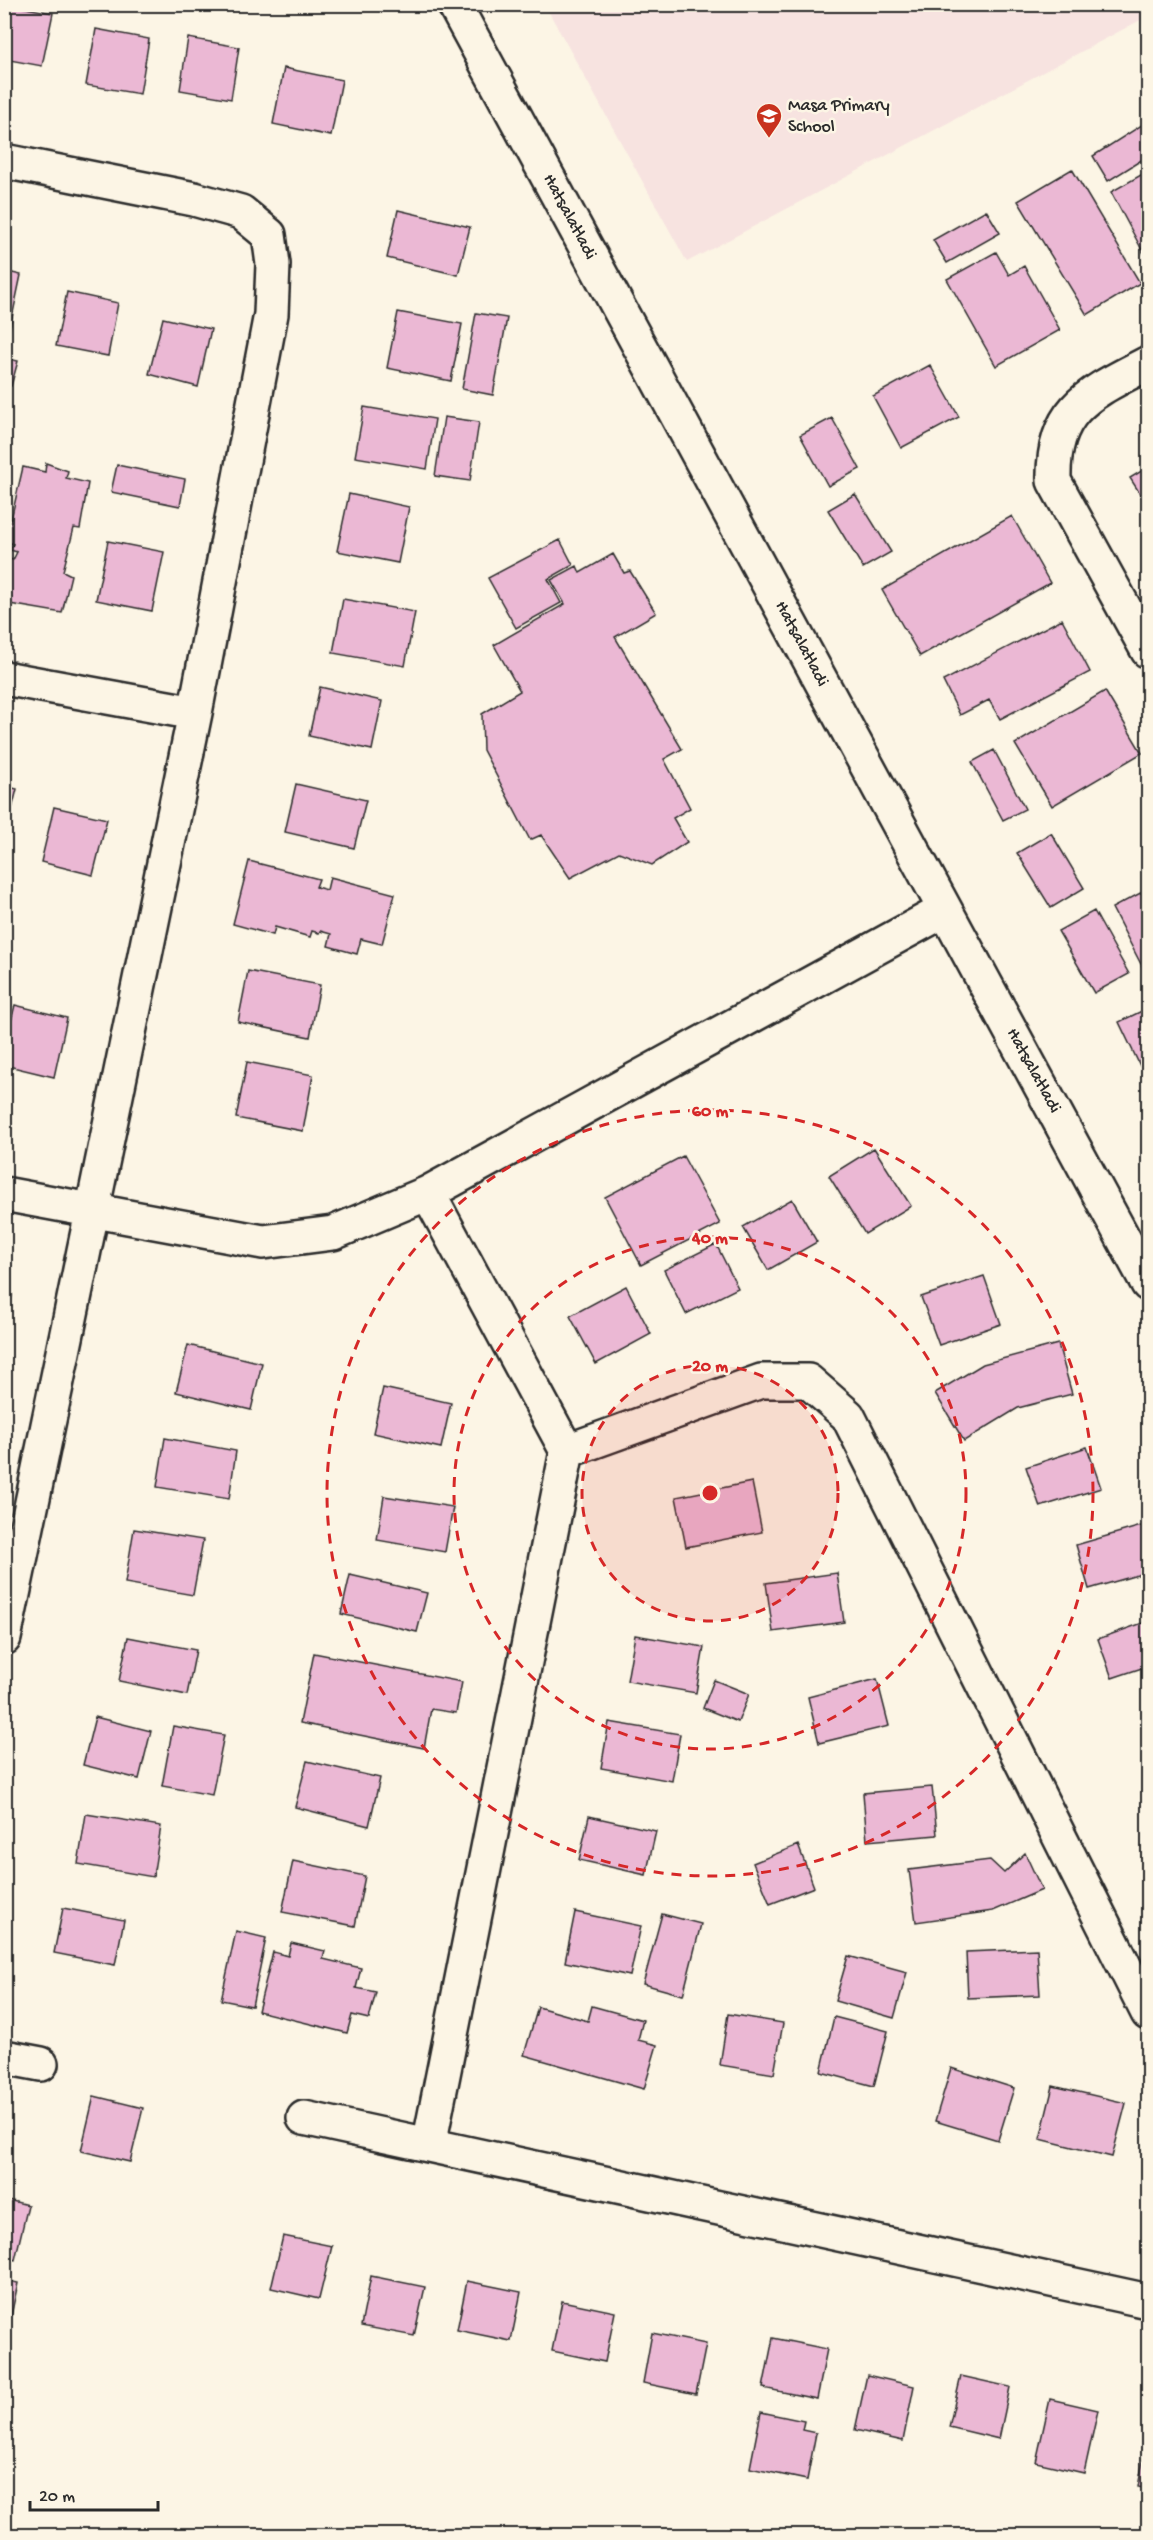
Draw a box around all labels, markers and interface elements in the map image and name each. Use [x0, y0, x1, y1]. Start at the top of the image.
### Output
place label: Masa Primary School [788, 96, 890, 138]
school or university icon: Masa Primary School [754, 101, 784, 139]
street label: Hatsalatladi [538, 171, 600, 263]
street label: Hatsalatladi [770, 598, 832, 690]
street label: Hatsalatladi [1001, 1025, 1065, 1117]
text: 60 m [692, 1102, 728, 1123]
text: 40 m [691, 1229, 728, 1250]
text: 20 m [692, 1357, 728, 1378]
centre of rings [700, 1483, 720, 1503]
scale bar [30, 2474, 158, 2512]
text: 20 m [39, 2487, 75, 2508]

